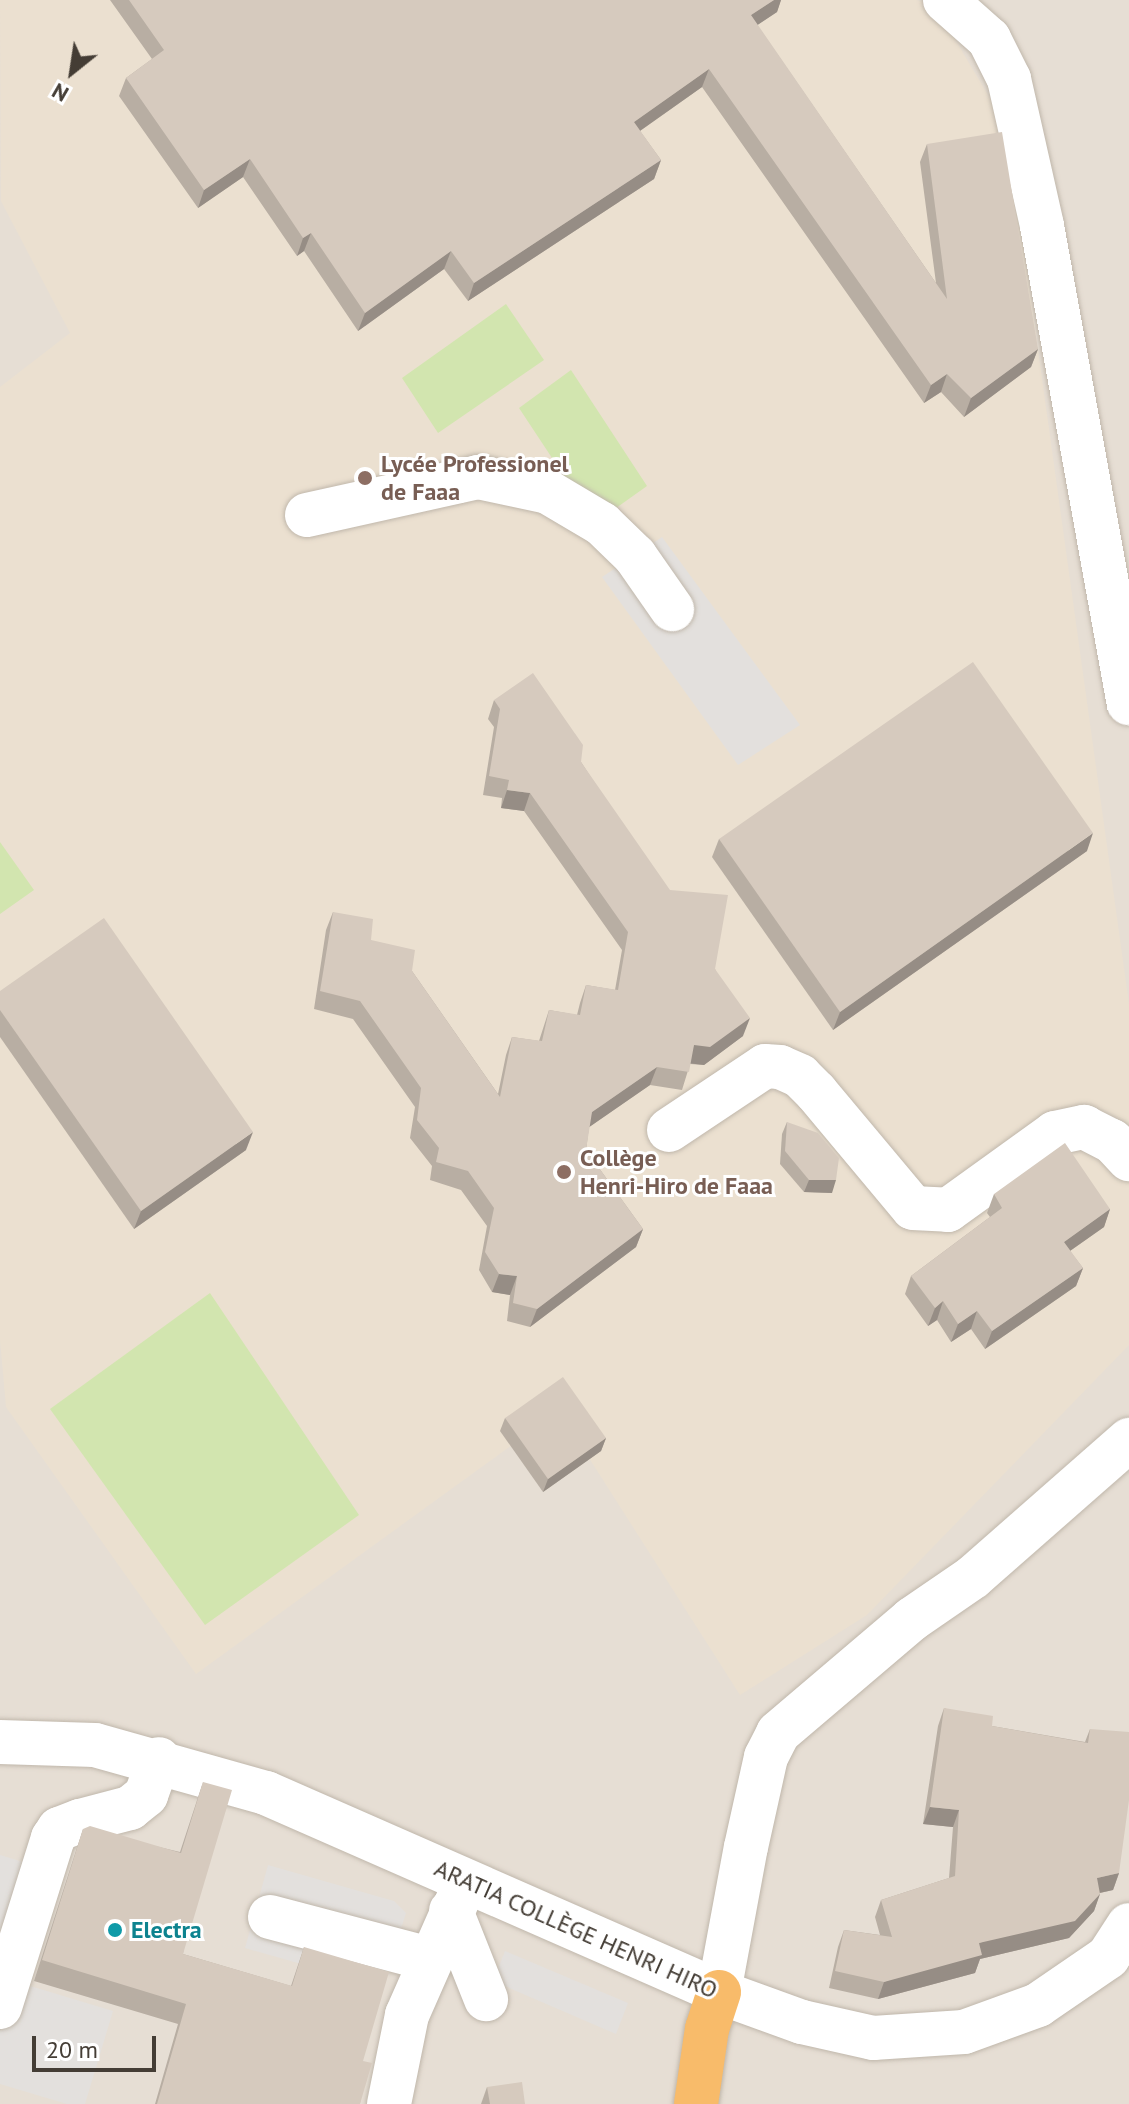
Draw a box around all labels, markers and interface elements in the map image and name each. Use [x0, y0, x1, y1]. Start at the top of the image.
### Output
north arrow [32, 32, 112, 112]
text: N [47, 77, 73, 109]
place label: Lycée Professionel de Faaa [381, 450, 569, 506]
marker: Lycée Professionel de Faaa [356, 469, 374, 487]
place label: Collège Henri-Hiro de Faaa [580, 1144, 773, 1200]
marker: Collège Henri-Hiro de Faaa [555, 1163, 573, 1181]
street label: ARATIA COLLÈGE HENRI HIRO [430, 1853, 722, 2005]
place label: Electra [131, 1916, 202, 1944]
marker: Electra [106, 1921, 124, 1939]
scale bar [36, 2020, 160, 2070]
text: 20 m [46, 2034, 98, 2065]

